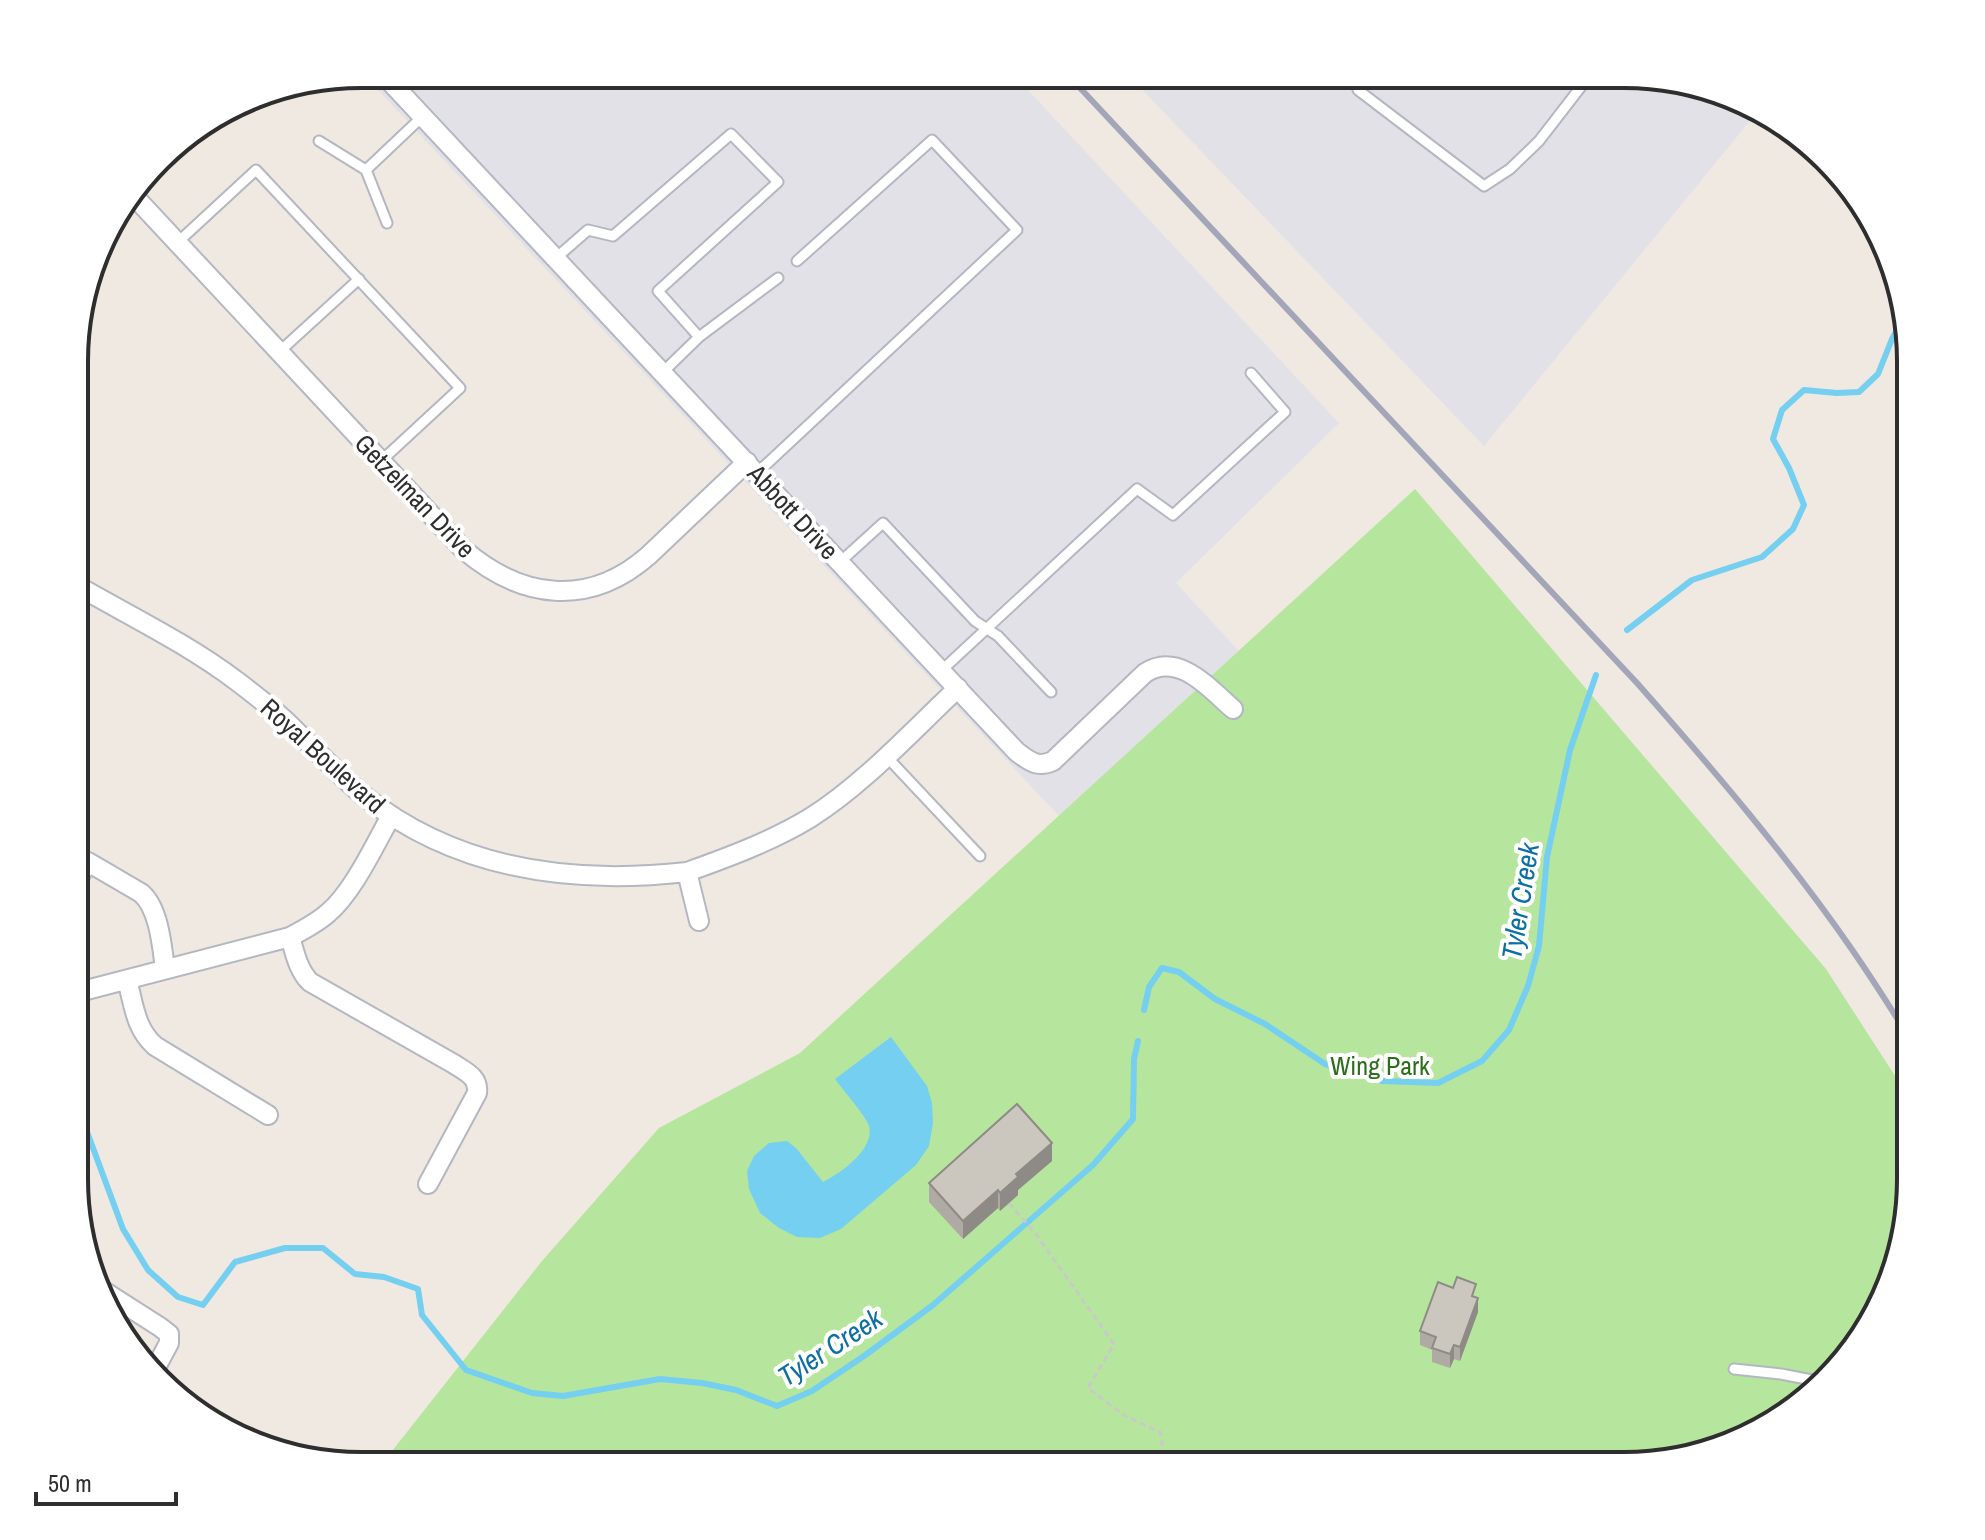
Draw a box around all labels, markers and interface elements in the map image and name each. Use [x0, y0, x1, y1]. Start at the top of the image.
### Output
street label: Getzelman Drive [347, 426, 484, 565]
street label: Abbott Drive [739, 456, 847, 567]
street label: Royal Boulevard [254, 690, 393, 821]
water label: Tyler Creek [1492, 839, 1548, 962]
park label: Wing Park [1330, 1048, 1430, 1083]
water label: Tyler Creek [771, 1298, 891, 1395]
scale bar [36, 1456, 176, 1506]
text: 50 m [48, 1467, 92, 1499]

